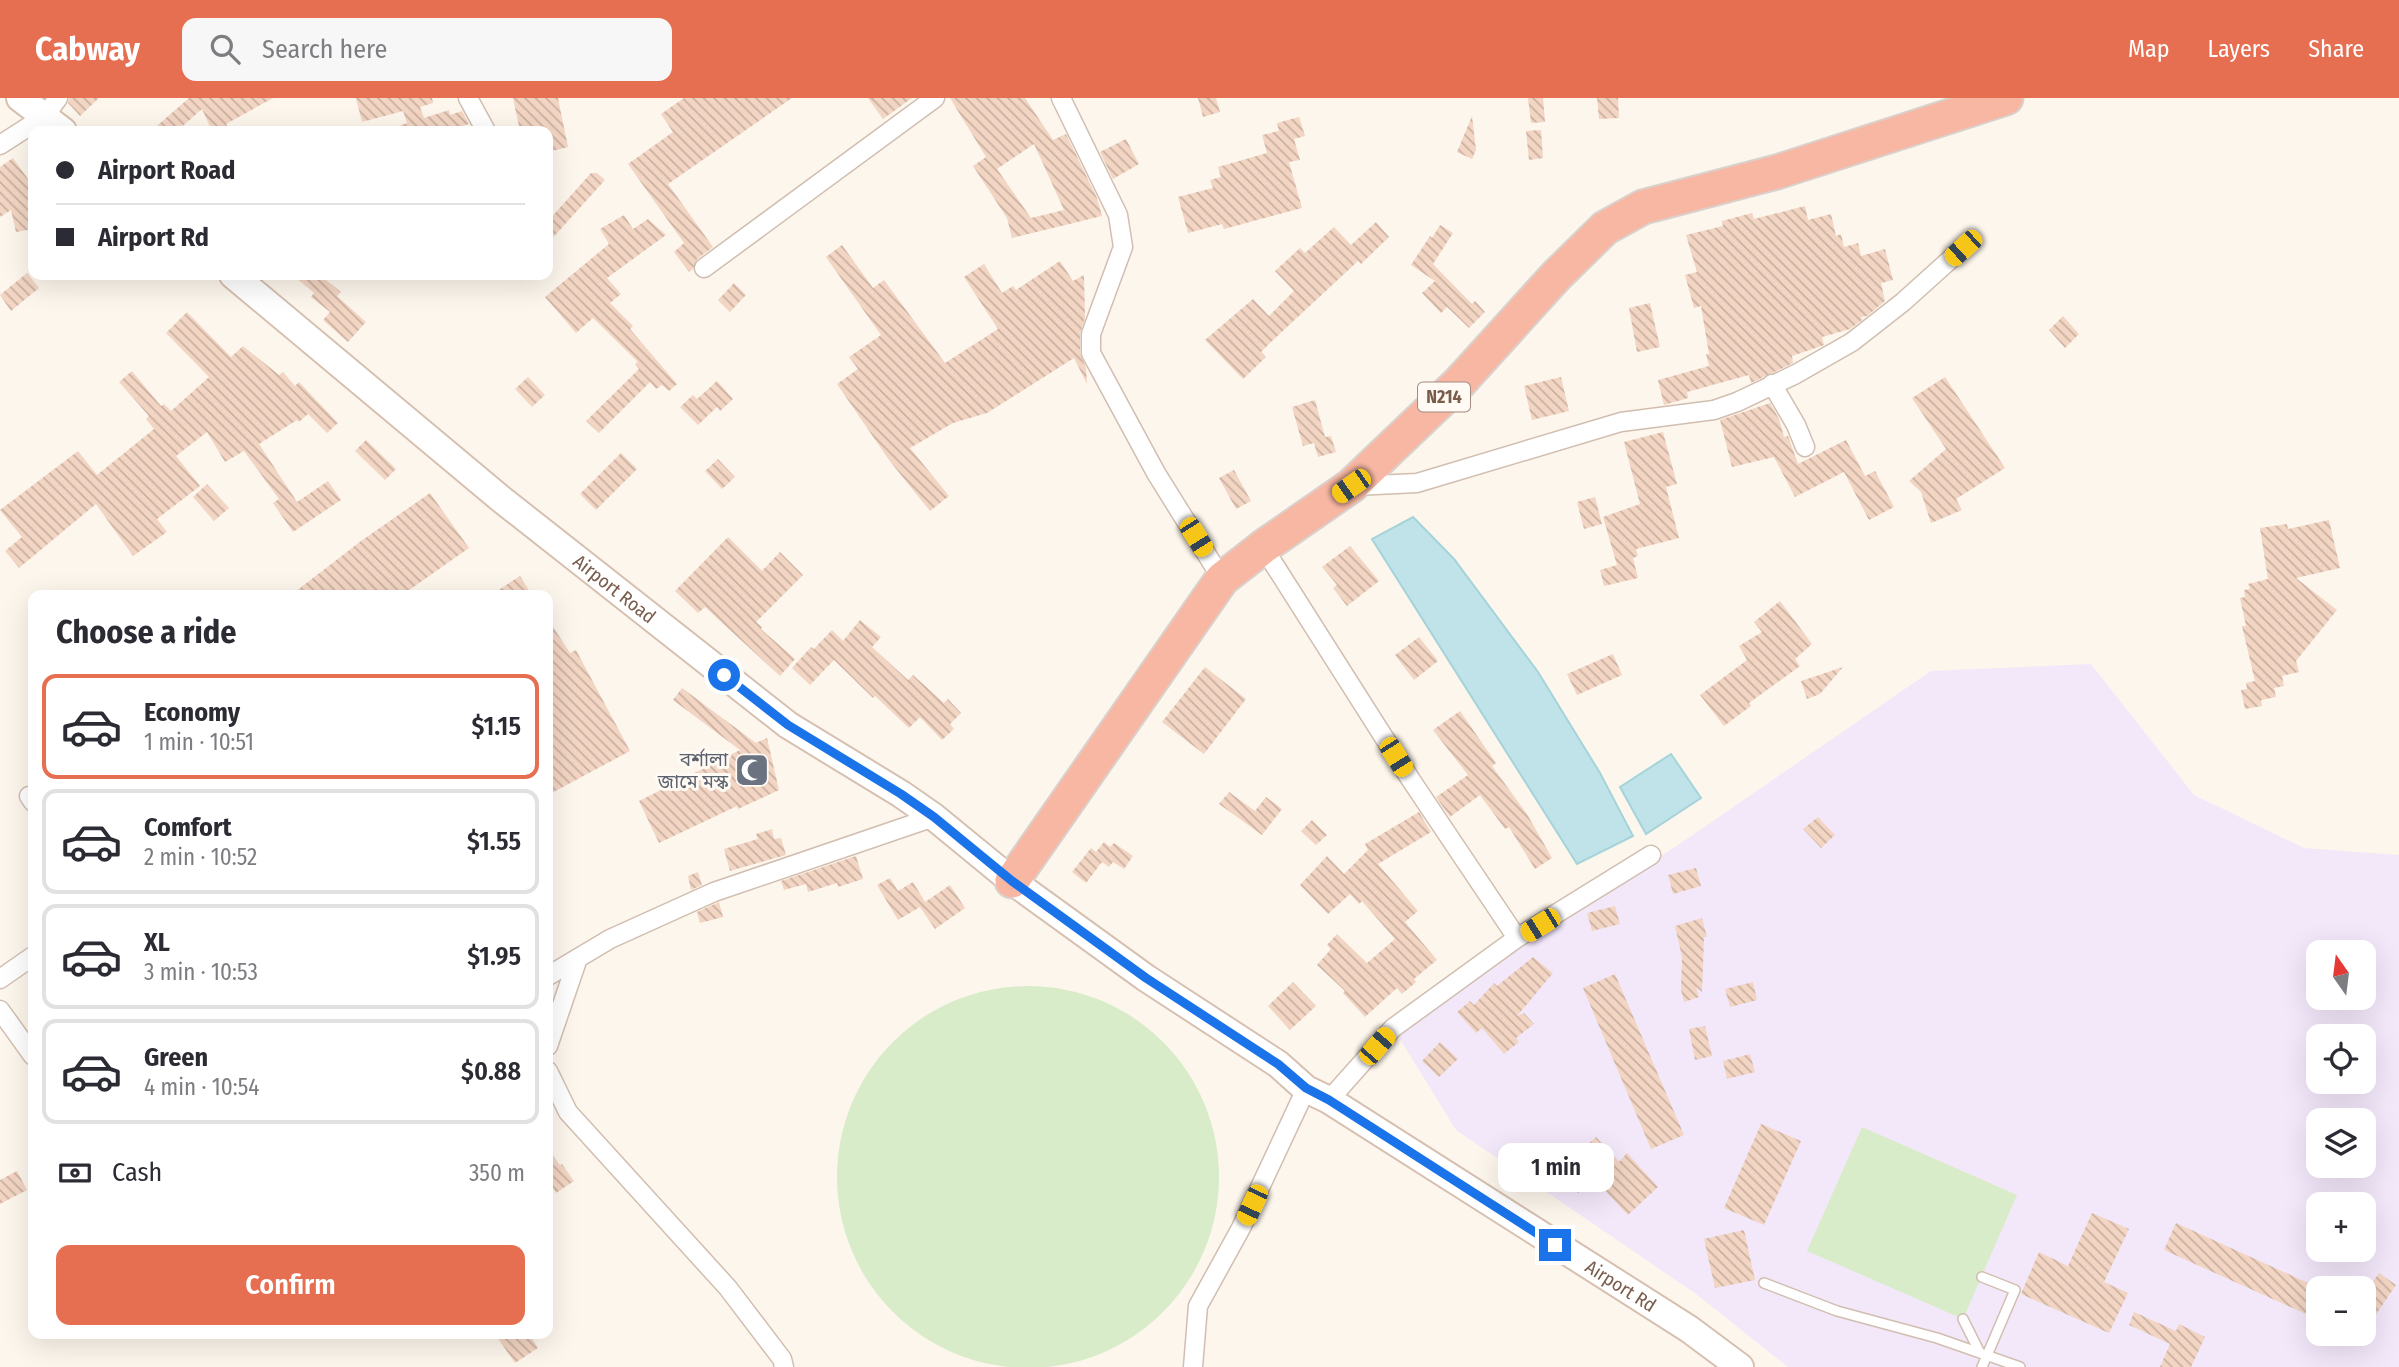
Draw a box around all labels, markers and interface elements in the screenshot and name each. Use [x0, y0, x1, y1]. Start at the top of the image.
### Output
search box [182, 18, 672, 81]
text: Cabway [35, 29, 140, 69]
icon: search [206, 30, 244, 68]
text: Search here [262, 34, 387, 65]
text: Map [2128, 35, 2170, 63]
text: Layers [2208, 35, 2270, 63]
text: Share [2308, 35, 2364, 63]
text: Airport Road [98, 155, 235, 186]
text: Airport Rd [98, 222, 209, 253]
car [1941, 226, 1986, 270]
road number: N214 [1418, 382, 1470, 412]
car [1328, 465, 1375, 507]
car [1176, 514, 1217, 560]
street label: Airport Road [569, 549, 660, 628]
text: Choose a ride [56, 613, 237, 651]
route start [708, 659, 740, 691]
icon: car [60, 695, 123, 758]
text: Economy [144, 697, 240, 728]
text: $1.15 [472, 711, 521, 742]
text: 1 min · 10:51 [144, 728, 254, 756]
car [1376, 734, 1417, 780]
place label: বর্শালা জামে মস্ক [657, 748, 729, 793]
mosque icon: বর্শালা জামে মস্ক [733, 751, 771, 789]
icon: car [60, 810, 123, 873]
text: Comfort [144, 812, 232, 843]
text: $1.55 [467, 826, 521, 857]
text: 2 min · 10:52 [144, 843, 257, 871]
car [1517, 905, 1564, 945]
icon: car [60, 925, 123, 988]
text: XL [144, 927, 170, 958]
north arrow [2306, 940, 2376, 1010]
map controls [2306, 940, 2376, 1346]
text: $1.95 [467, 941, 521, 972]
text: 3 min · 10:53 [144, 958, 258, 986]
car [1356, 1023, 1399, 1069]
button: locate [2306, 1024, 2376, 1094]
icon: car [60, 1040, 123, 1103]
text: Green [144, 1042, 208, 1073]
text: $0.88 [461, 1056, 521, 1087]
text: 4 min · 10:54 [144, 1073, 259, 1101]
button: layers [2306, 1108, 2376, 1178]
callout: 1 min [1497, 1144, 1613, 1192]
text: 1 min [1531, 1153, 1581, 1181]
icon: cash [56, 1154, 94, 1192]
text: Cash [112, 1157, 162, 1188]
text: 350 m [469, 1159, 525, 1187]
car [1234, 1182, 1271, 1228]
button: + [2306, 1192, 2376, 1262]
route end [1539, 1229, 1571, 1261]
button: Confirm [56, 1245, 525, 1325]
street label: Airport Rd [1581, 1255, 1660, 1317]
button: − [2306, 1276, 2376, 1346]

